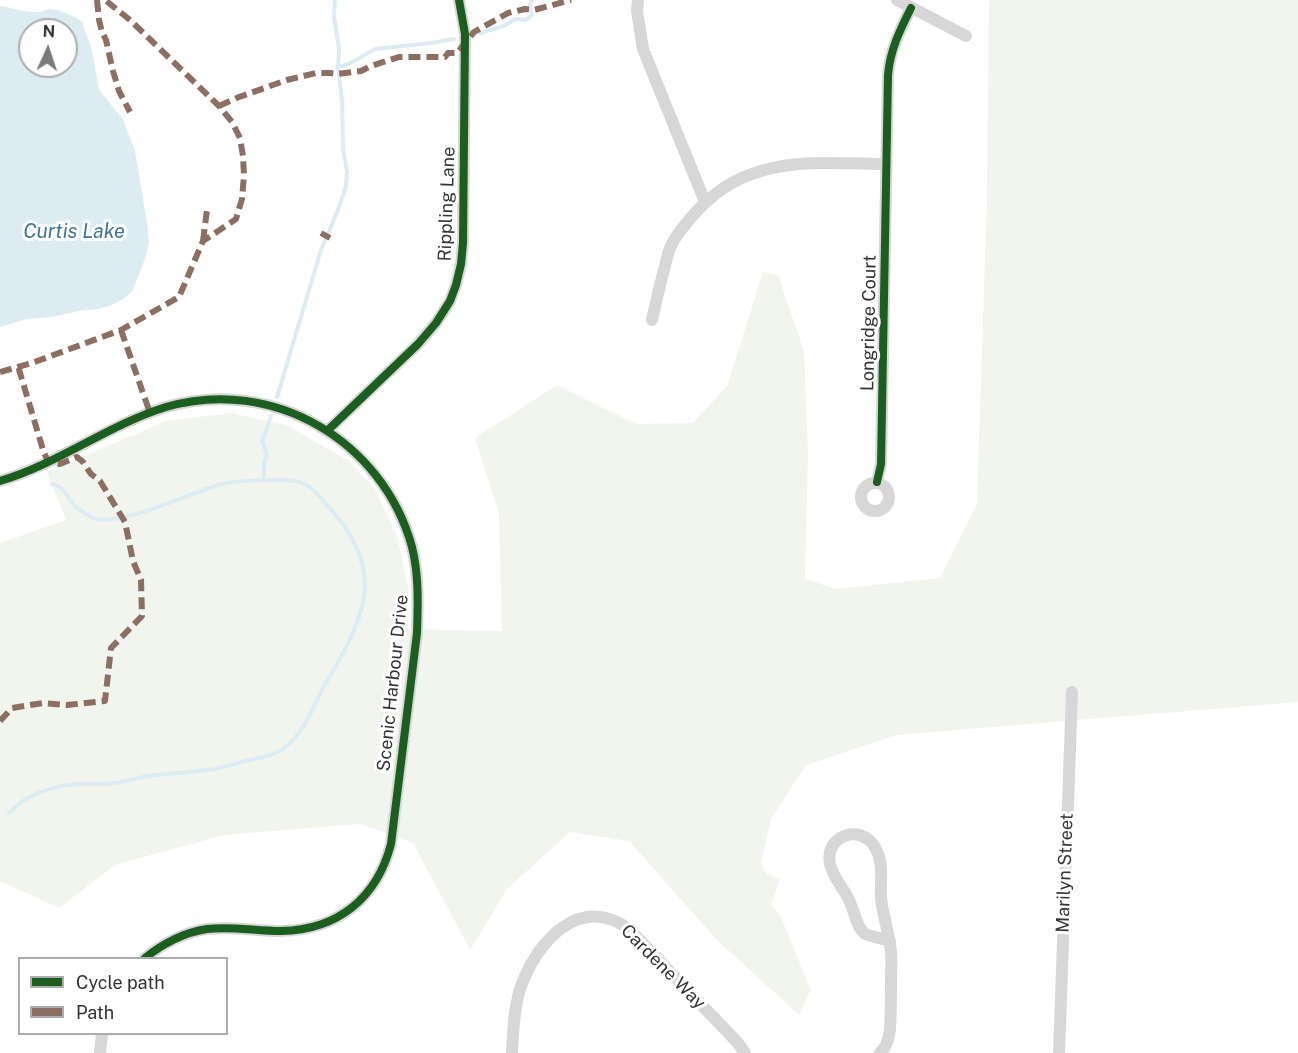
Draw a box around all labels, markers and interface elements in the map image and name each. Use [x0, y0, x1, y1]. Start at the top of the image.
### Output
north arrow [18, 18, 78, 78]
text: N [42, 22, 56, 41]
street label: Rippling Lane [434, 146, 460, 262]
water label: Curtis Lake [23, 220, 125, 244]
street label: Longridge Court [857, 255, 881, 391]
street label: Scenic Harbour Drive [373, 594, 413, 772]
street label: Marilyn Street [1052, 813, 1078, 933]
street label: Cardene Way [616, 920, 710, 1014]
legend [18, 957, 228, 1035]
text: Cycle path [76, 972, 165, 993]
text: Path [76, 1002, 114, 1023]

